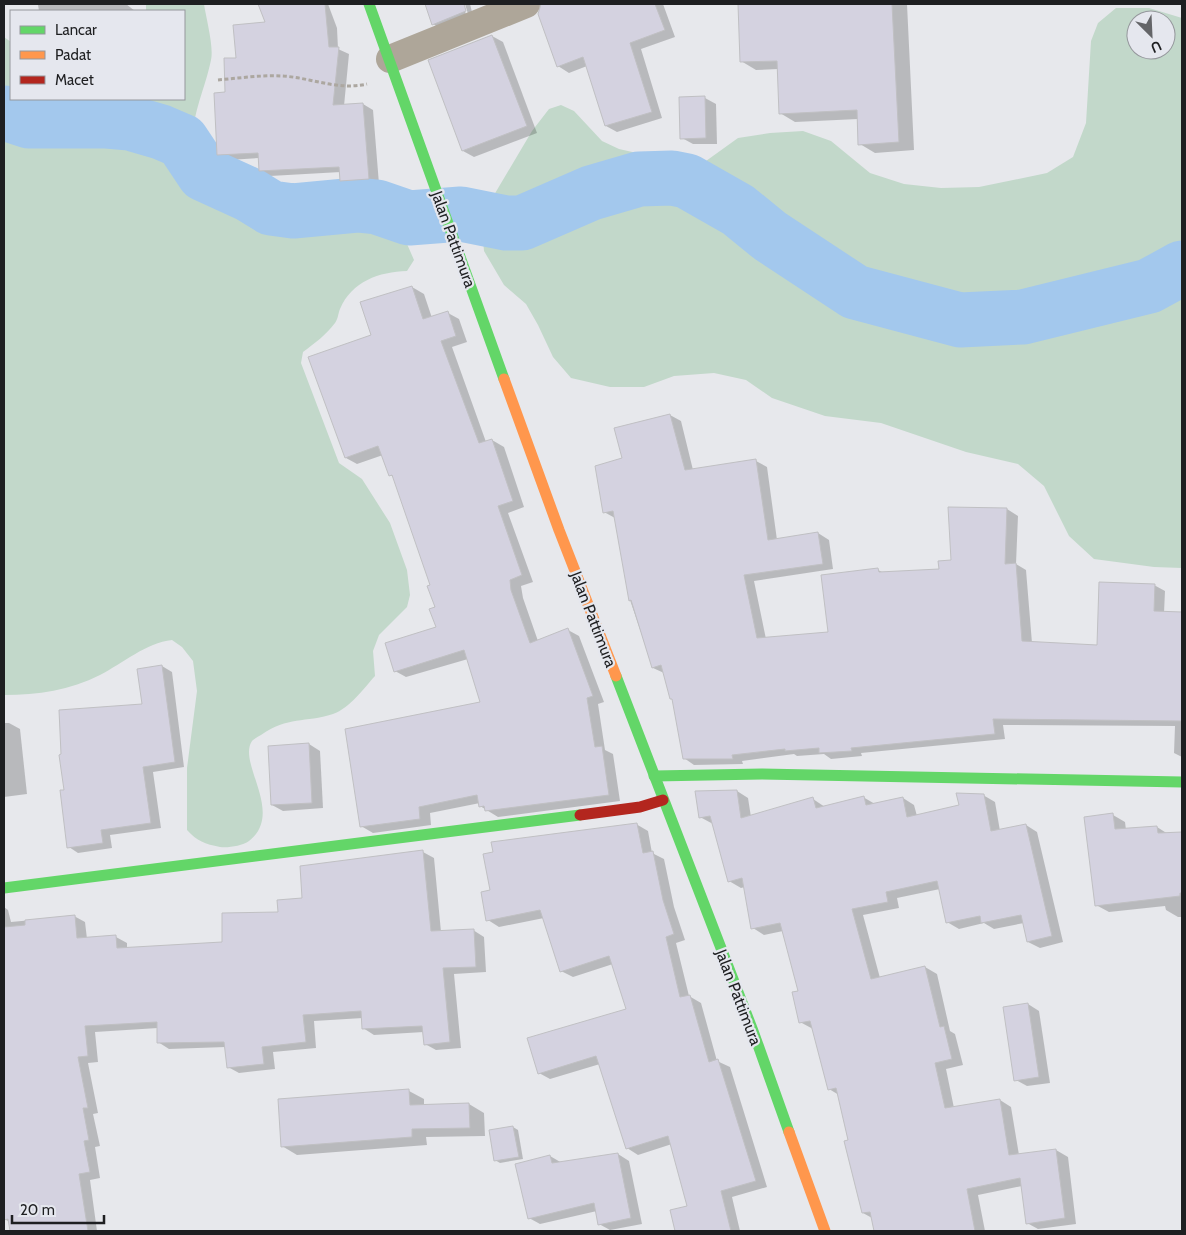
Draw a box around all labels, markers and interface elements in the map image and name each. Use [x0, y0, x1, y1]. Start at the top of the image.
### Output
legend [10, 10, 185, 100]
north arrow [1126, 10, 1176, 60]
text: Lancar [55, 21, 97, 39]
text: U [1148, 37, 1165, 57]
text: Padat [55, 46, 91, 64]
text: Macet [55, 71, 94, 89]
street label: Jalan Pattimura [427, 187, 480, 290]
street label: Jalan Pattimura [566, 568, 621, 670]
street label: Jalan Pattimura [711, 946, 766, 1048]
scale bar [12, 1192, 105, 1224]
text: 20 m [20, 1201, 55, 1219]

